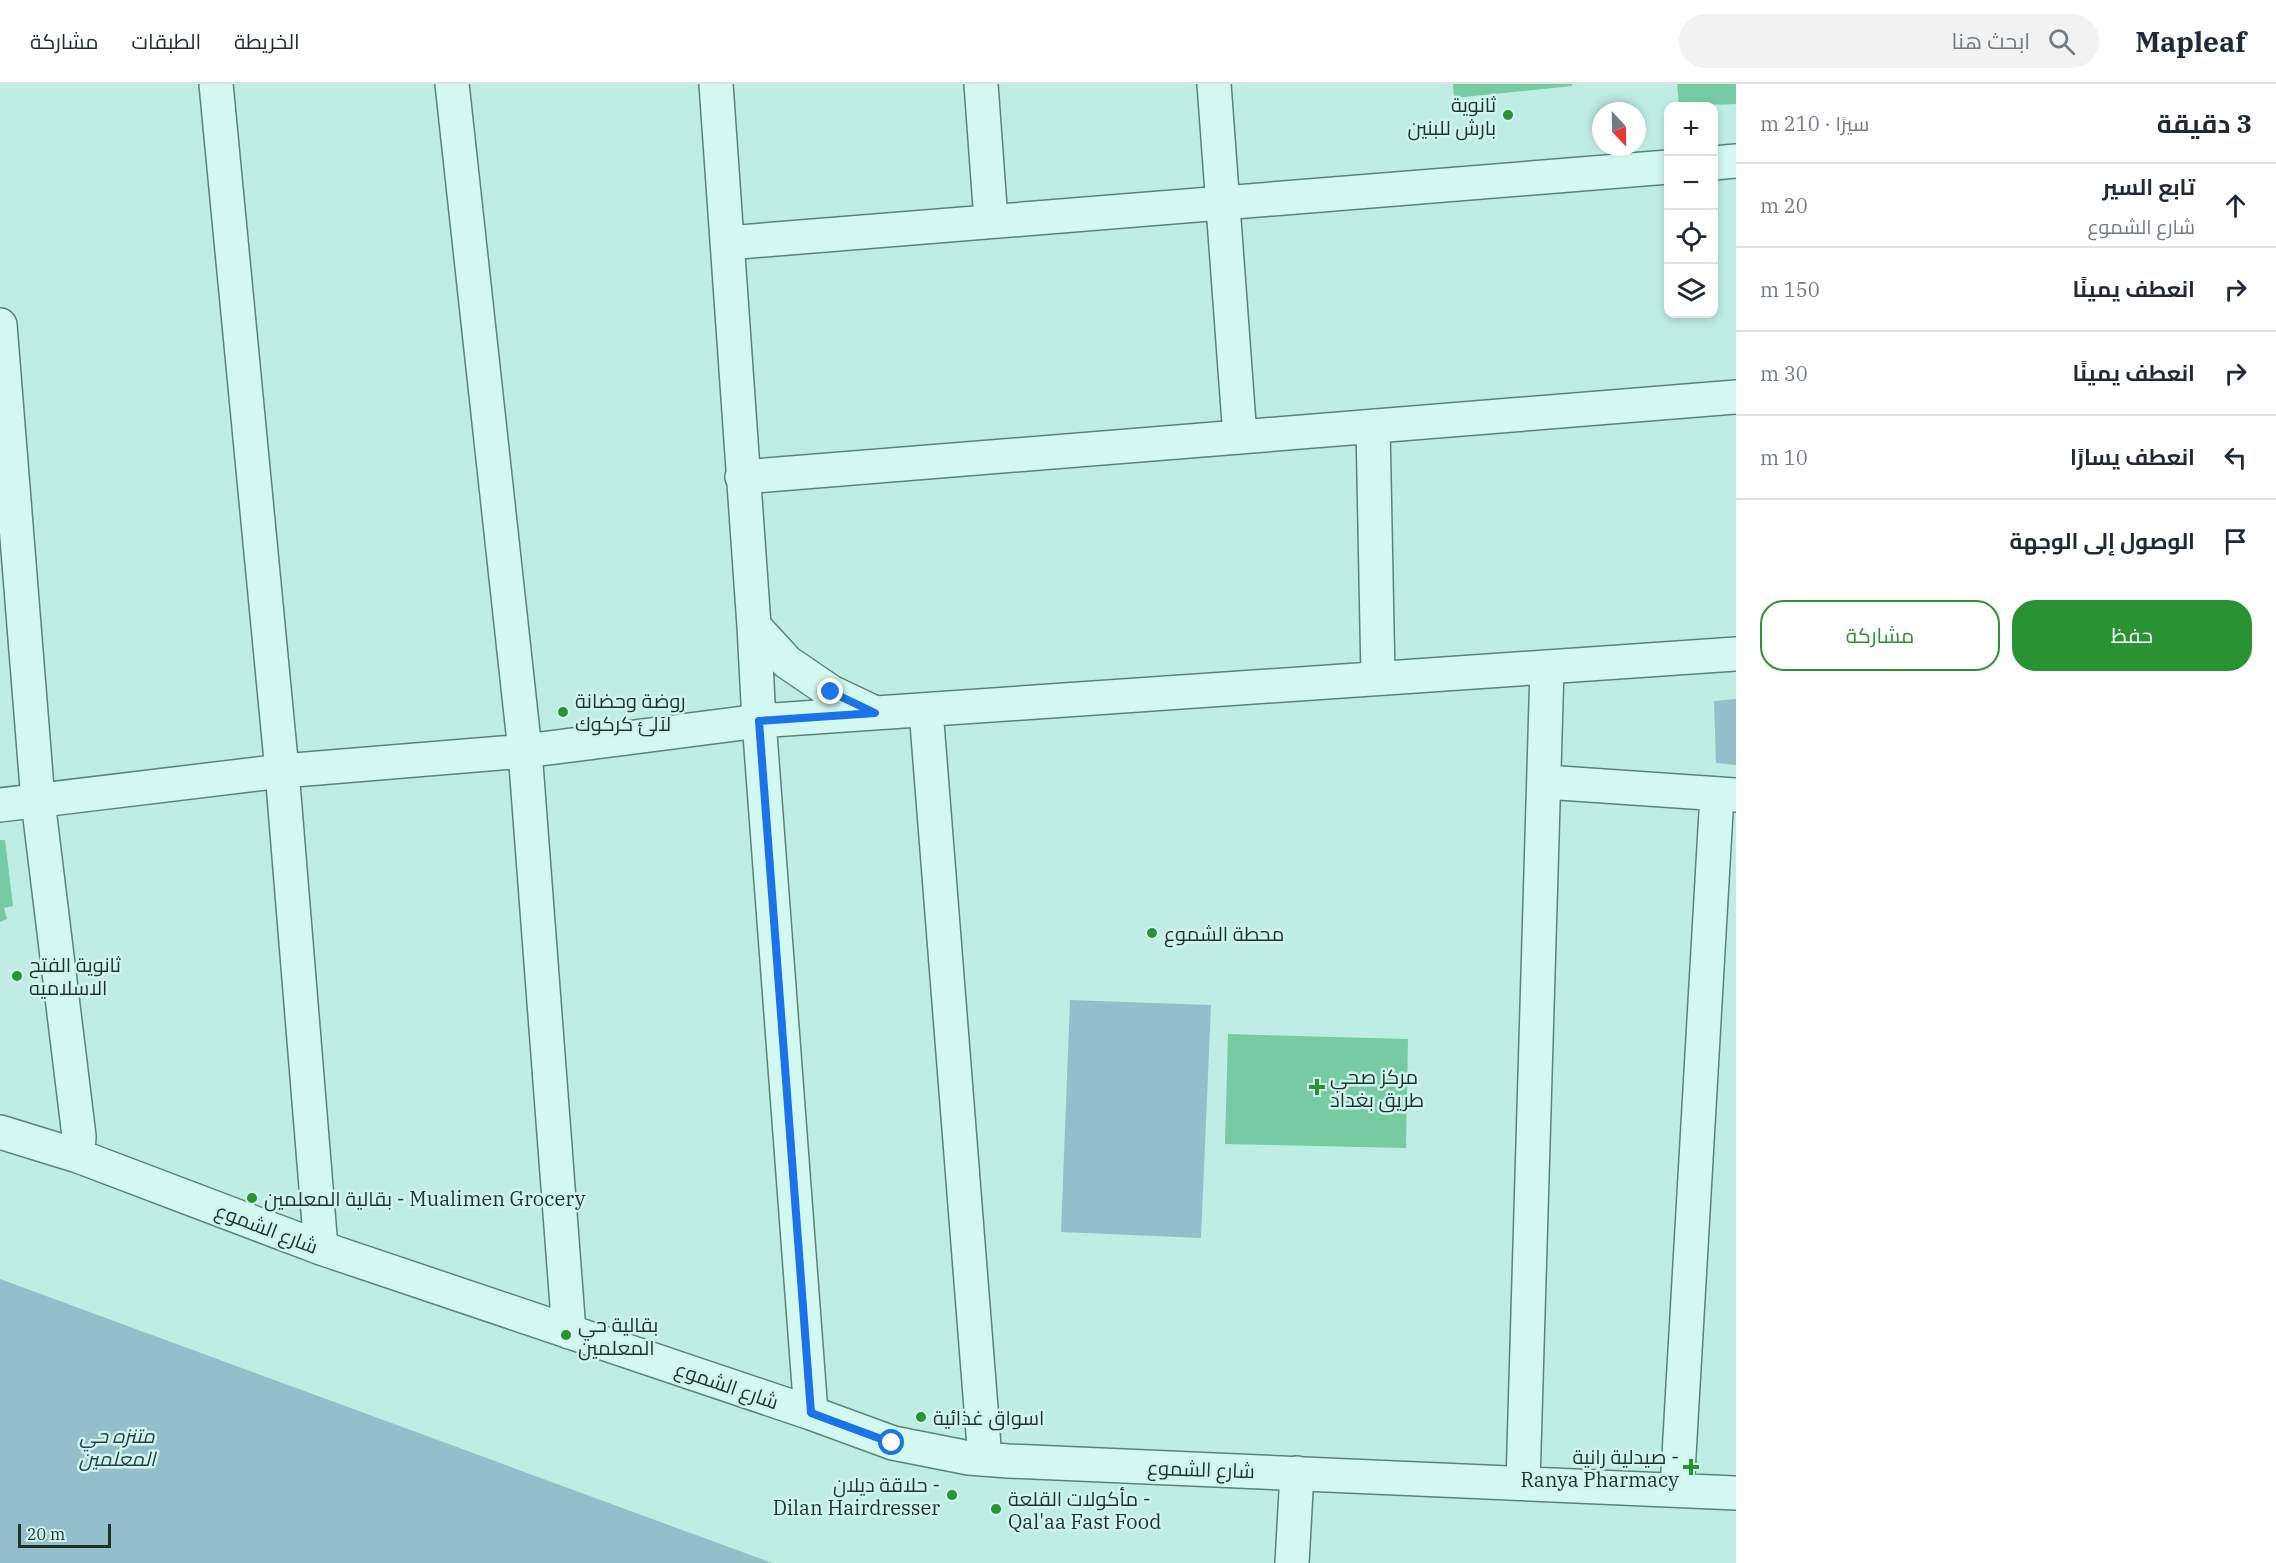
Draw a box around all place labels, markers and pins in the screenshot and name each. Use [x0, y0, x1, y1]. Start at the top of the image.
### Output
place label: ثانوية بارش للبنين [1407, 91, 1497, 141]
marker: ثانوية بارش للبنين [1501, 108, 1515, 122]
place label: روضة وحضانة لآلئ كركوك [575, 687, 686, 737]
marker: روضة وحضانة لآلئ كركوك [556, 705, 570, 719]
place label: محطة الشموع [1164, 920, 1284, 948]
marker: محطة الشموع [1145, 926, 1159, 940]
place label: ثانوية الفتح الاسلاميه [29, 951, 121, 1001]
marker: ثانوية الفتح الاسلاميه [10, 969, 24, 983]
place label: مركز صحي طريق بغداد [1330, 1063, 1424, 1113]
marker: مركز صحي طريق بغداد [1308, 1078, 1326, 1096]
place label: بقالية المعلمين - Mualimen Grocery [264, 1185, 586, 1212]
marker: بقالية المعلمين - Mualimen Grocery [245, 1191, 259, 1205]
place label: بقالية حي المعلمين [578, 1311, 658, 1361]
marker: بقالية حي المعلمين [559, 1328, 573, 1342]
place label: اسواق غذائية [933, 1404, 1044, 1431]
marker: اسواق غذائية [914, 1410, 928, 1424]
place label: صيدلية رانية - Ranya Pharmacy [1520, 1443, 1679, 1493]
marker: صيدلية رانية - Ranya Pharmacy [1684, 1460, 1698, 1474]
place label: حلاقة ديلان - Dilan Hairdresser [773, 1471, 940, 1521]
place label: مأكولات القلعة - Qal'aa Fast Food [1008, 1485, 1161, 1535]
marker: حلاقة ديلان - Dilan Hairdresser [945, 1488, 959, 1502]
marker: مأكولات القلعة - Qal'aa Fast Food [989, 1502, 1003, 1516]

